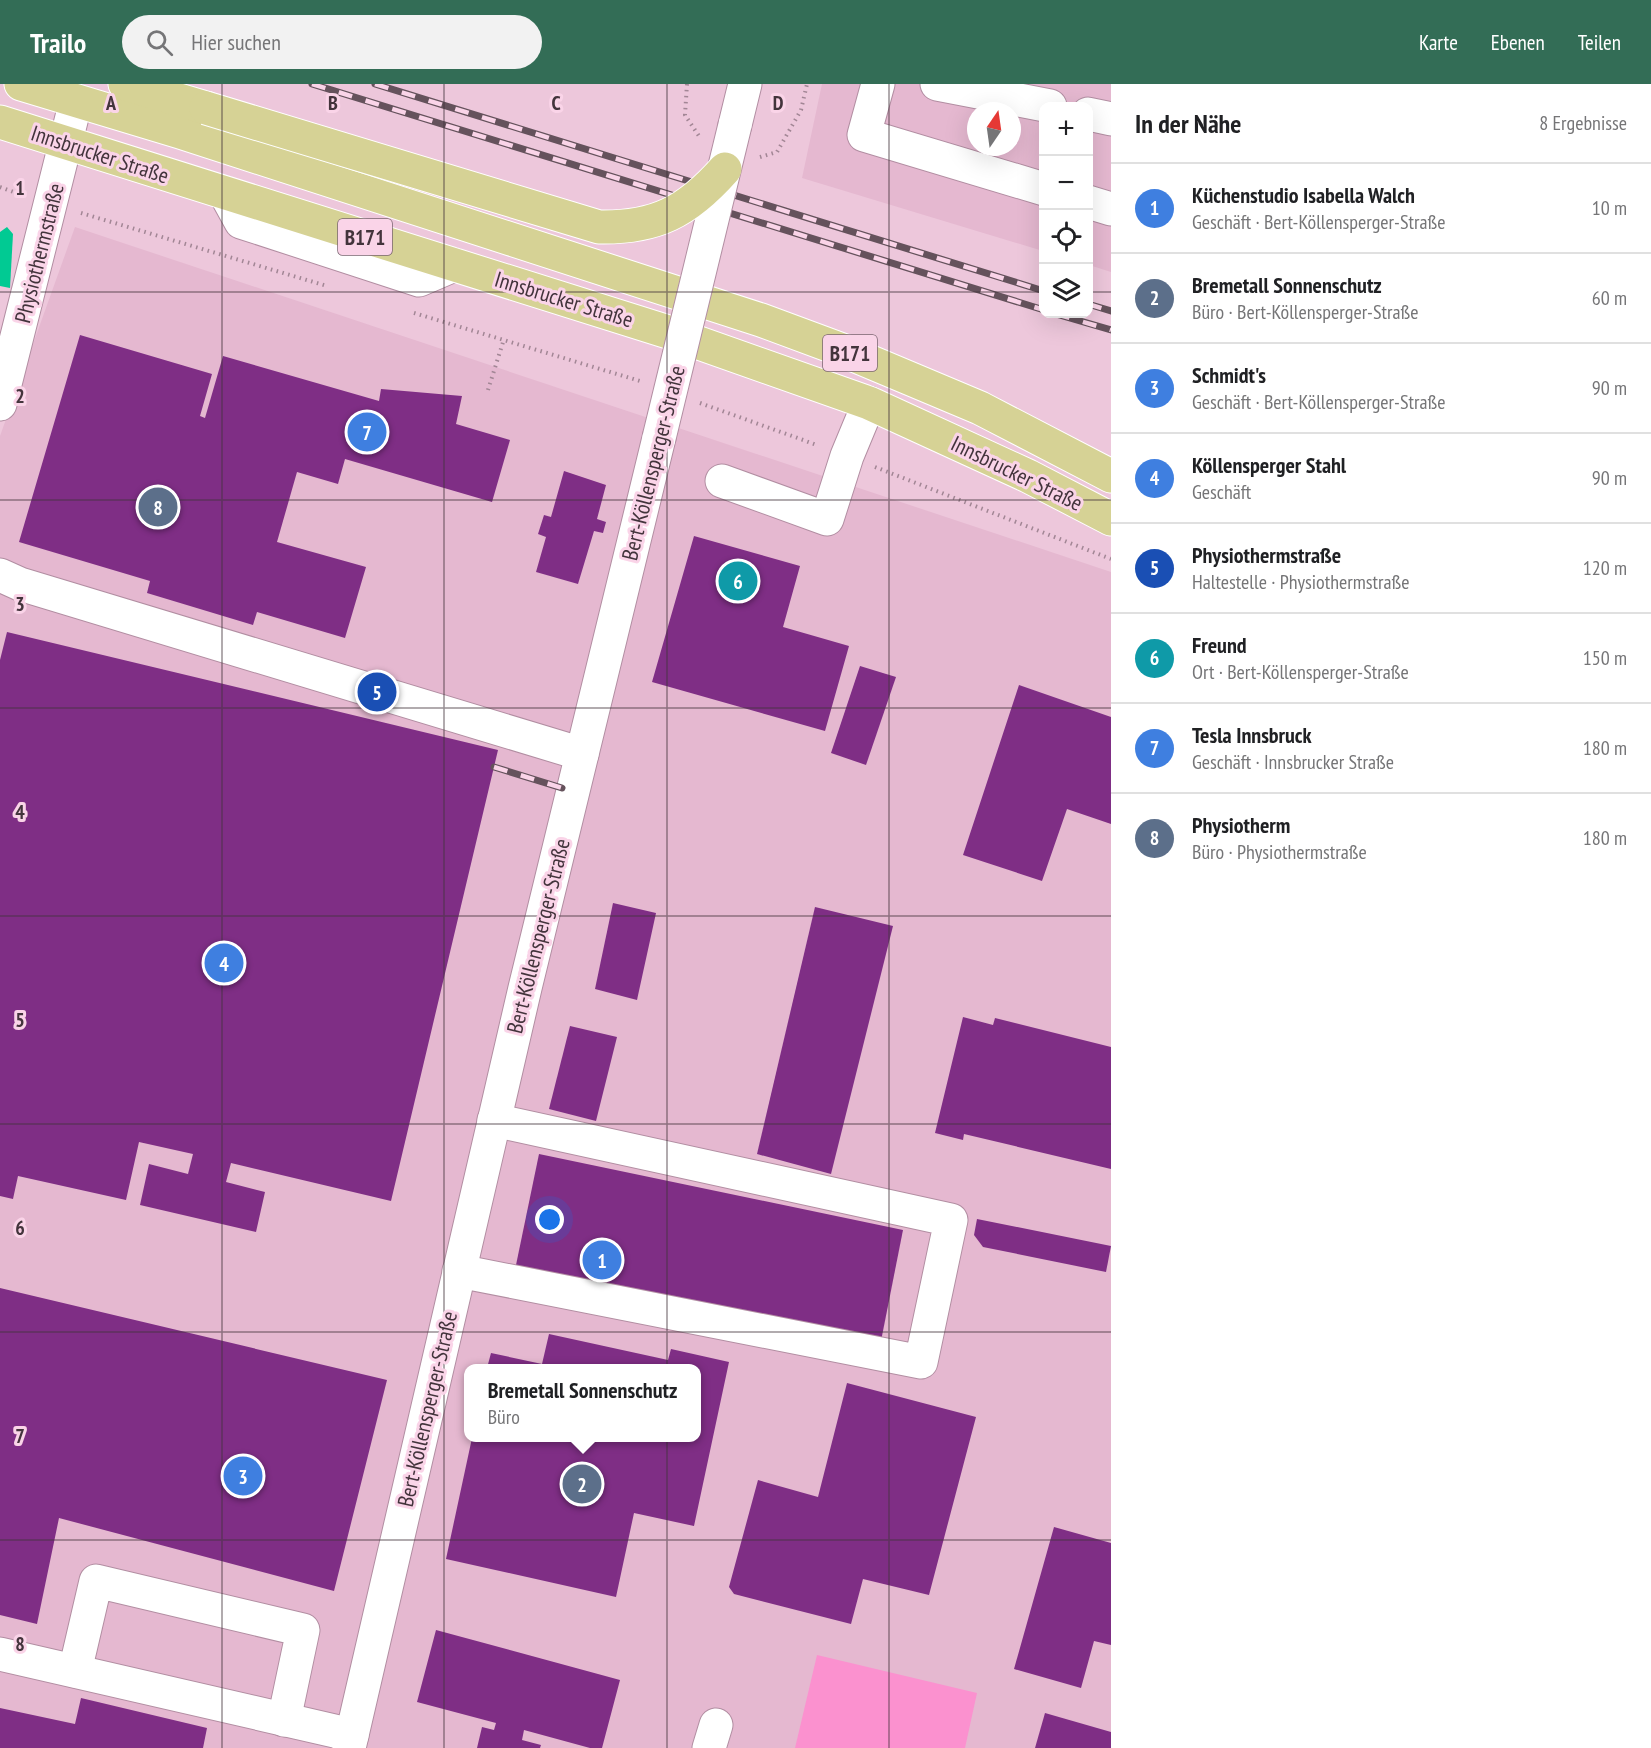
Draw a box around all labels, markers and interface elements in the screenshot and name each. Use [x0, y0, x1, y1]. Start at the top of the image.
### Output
search box [122, 15, 542, 69]
text: Trailo [30, 24, 86, 61]
icon: search [143, 26, 176, 59]
text: Hier suchen [191, 28, 281, 56]
text: Karte [1419, 29, 1458, 56]
text: Ebenen [1491, 29, 1545, 56]
text: Teilen [1578, 29, 1621, 56]
text: A [105, 90, 117, 116]
text: B [328, 90, 338, 116]
text: C [551, 90, 561, 116]
text: D [773, 90, 784, 116]
north arrow [967, 102, 1021, 156]
map controls [1039, 102, 1093, 318]
button: + [1039, 102, 1093, 156]
text: In der Nähe [1135, 107, 1241, 140]
text: 8 Ergebnisse [1539, 110, 1627, 136]
street label: Innsbrucker Straße [28, 119, 172, 189]
button: − [1039, 156, 1093, 210]
text: 1 [15, 175, 25, 201]
street label: Physiothermstraße [8, 180, 70, 326]
text: Küchenstudio Isabella Walch [1192, 181, 1415, 209]
text: 1 [1150, 195, 1159, 221]
text: 10 m [1592, 195, 1627, 221]
text: Geschäft · Bert-Köllensperger-Straße [1192, 209, 1445, 235]
button: locate [1039, 210, 1093, 264]
road number: B171 [338, 219, 392, 255]
button: layers [1039, 264, 1093, 318]
street label: Innsbrucker Straße [492, 265, 636, 333]
text: Bremetall Sonnenschutz [1192, 271, 1382, 299]
text: 2 [1150, 285, 1159, 311]
text: 60 m [1592, 285, 1627, 311]
text: Büro · Bert-Köllensperger-Straße [1192, 299, 1419, 325]
road number: B171 [823, 335, 877, 371]
text: Schmidt's [1192, 361, 1266, 389]
street label: Bert-Köllensperger-Straße [615, 363, 691, 563]
text: 3 [1150, 375, 1159, 401]
text: 90 m [1592, 375, 1627, 401]
text: 2 [15, 383, 25, 409]
text: Geschäft · Bert-Köllensperger-Straße [1192, 389, 1445, 415]
pin: 7 [348, 410, 386, 454]
street label: Innsbrucker Straße [947, 429, 1087, 517]
text: Köllensperger Stahl [1192, 451, 1346, 479]
text: 4 [1150, 465, 1159, 491]
text: 90 m [1592, 465, 1627, 491]
text: Geschäft [1192, 479, 1251, 505]
pin: 8 [138, 484, 178, 530]
text: Physiothermstraße [1192, 541, 1341, 569]
text: 5 [1150, 555, 1159, 581]
text: 120 m [1583, 555, 1627, 581]
pin: 6 [718, 558, 758, 604]
text: Haltestelle · Physiothermstraße [1192, 569, 1410, 595]
text: 3 [15, 591, 25, 617]
text: Freund [1192, 631, 1247, 659]
text: 6 [1150, 645, 1159, 671]
text: 150 m [1583, 645, 1627, 671]
text: Ort · Bert-Köllensperger-Straße [1192, 659, 1409, 685]
pin: 5 [358, 670, 397, 714]
text: Tesla Innsbruck [1192, 721, 1312, 749]
text: 7 [1150, 735, 1159, 761]
text: 180 m [1583, 735, 1627, 761]
text: Geschäft · Innsbrucker Straße [1192, 749, 1394, 775]
text: 4 [15, 799, 25, 825]
text: Physiotherm [1192, 811, 1290, 839]
text: 8 [1150, 825, 1159, 851]
text: 180 m [1583, 825, 1627, 851]
street label: Bert-Köllensperger-Straße [500, 836, 576, 1036]
text: Büro · Physiothermstraße [1192, 839, 1367, 865]
pin: 4 [204, 940, 244, 986]
text: 5 [15, 1007, 25, 1033]
your location [535, 1205, 564, 1234]
text: 6 [15, 1215, 25, 1241]
pin: 1 [582, 1238, 622, 1282]
street label: Bert-Köllensperger-Straße [391, 1309, 463, 1509]
popup [464, 1364, 701, 1442]
text: Bremetall Sonnenschutz [488, 1376, 677, 1404]
text: Büro [488, 1404, 520, 1430]
text: 7 [15, 1423, 25, 1449]
pin: 3 [224, 1454, 262, 1498]
pin: 2 [562, 1462, 602, 1506]
text: 8 [15, 1631, 25, 1657]

